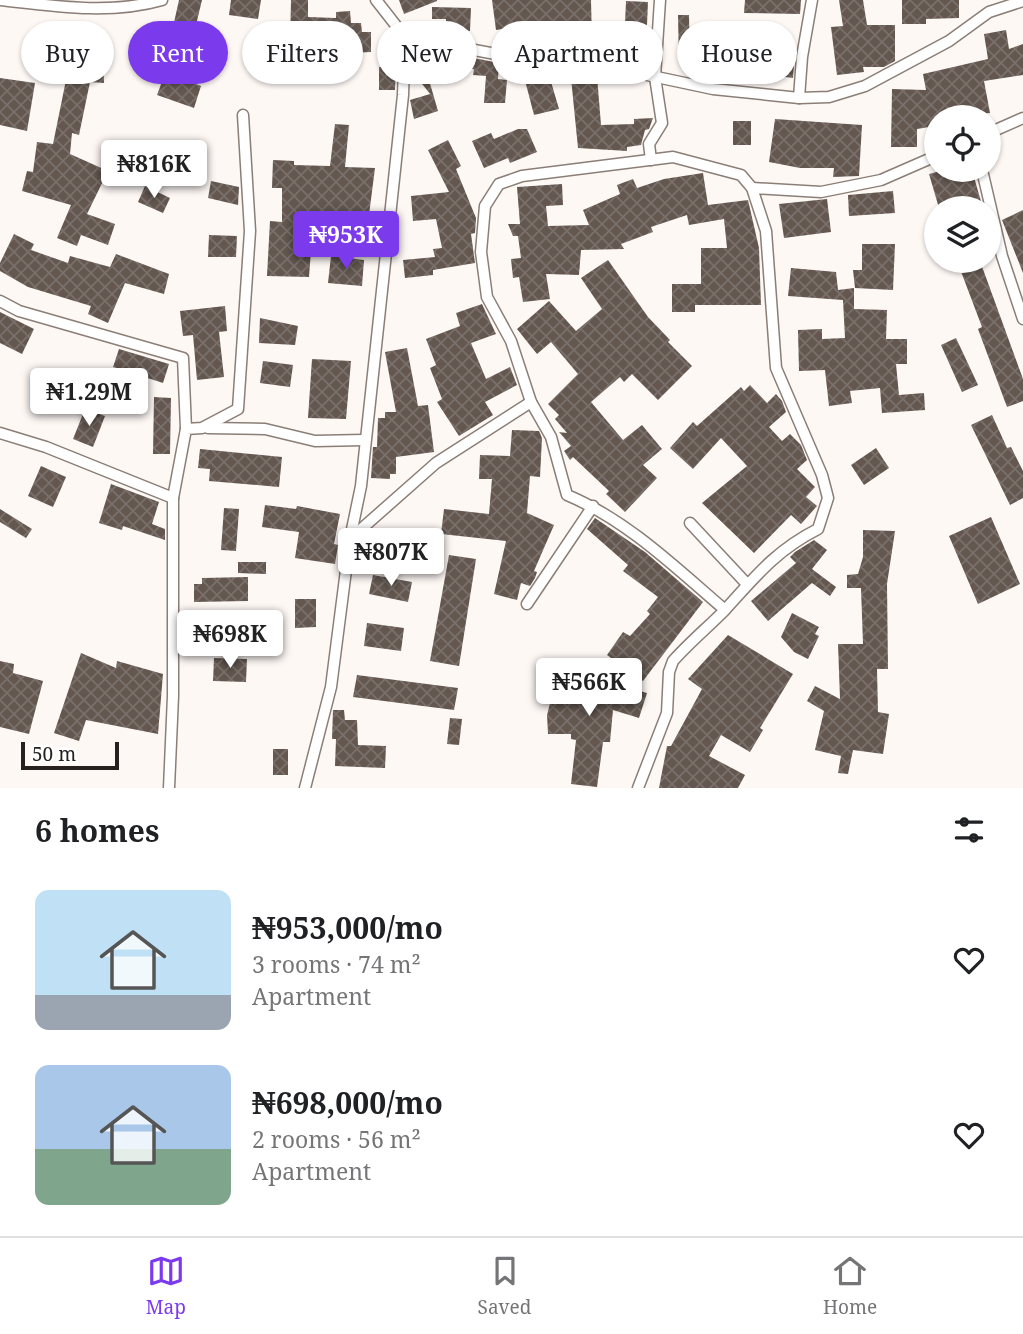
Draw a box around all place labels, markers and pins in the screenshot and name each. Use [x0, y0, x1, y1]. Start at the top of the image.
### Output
pin: ₦816K [105, 140, 203, 200]
pin: ₦953K [297, 212, 395, 271]
pin: ₦1.29M [32, 368, 146, 428]
pin: ₦807K [342, 528, 440, 588]
pin: ₦698K [181, 610, 279, 670]
pin: ₦566K [540, 658, 638, 718]

